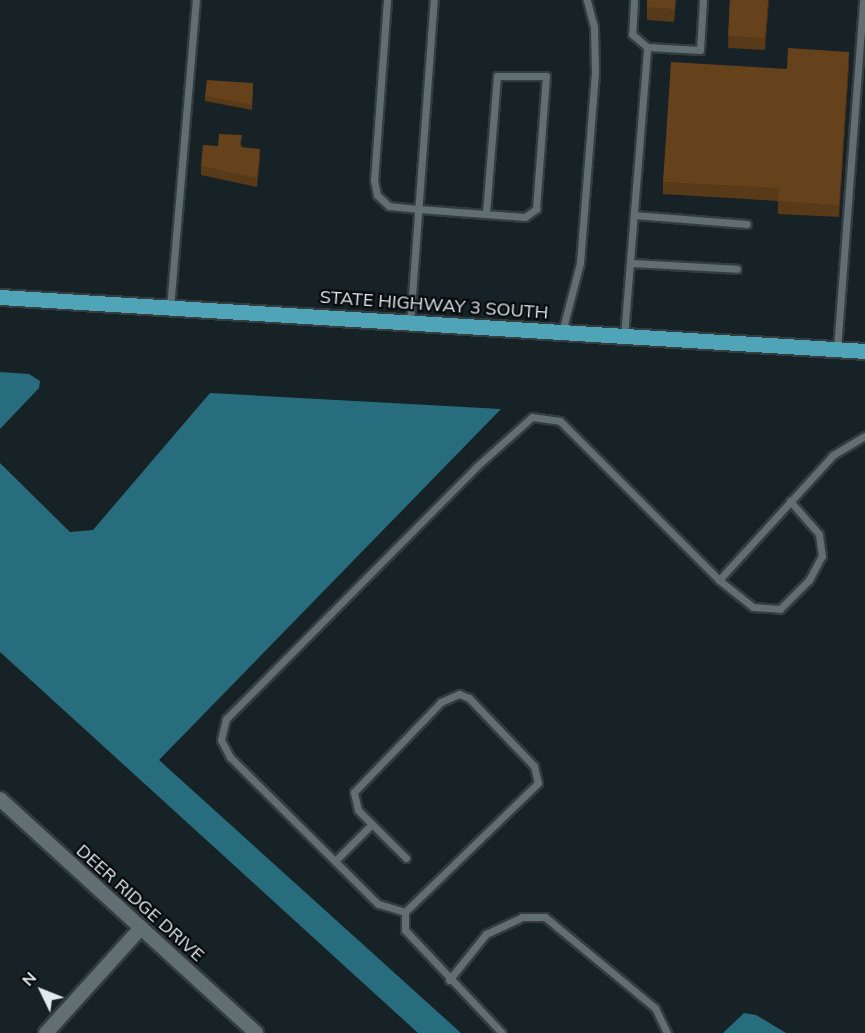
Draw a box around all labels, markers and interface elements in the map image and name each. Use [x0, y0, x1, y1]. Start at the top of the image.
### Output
street label: STATE HIGHWAY 3 SOUTH [319, 286, 549, 324]
street label: DEER RIDGE DRIVE [72, 840, 208, 966]
north arrow [12, 961, 72, 1021]
text: N [17, 967, 40, 990]

